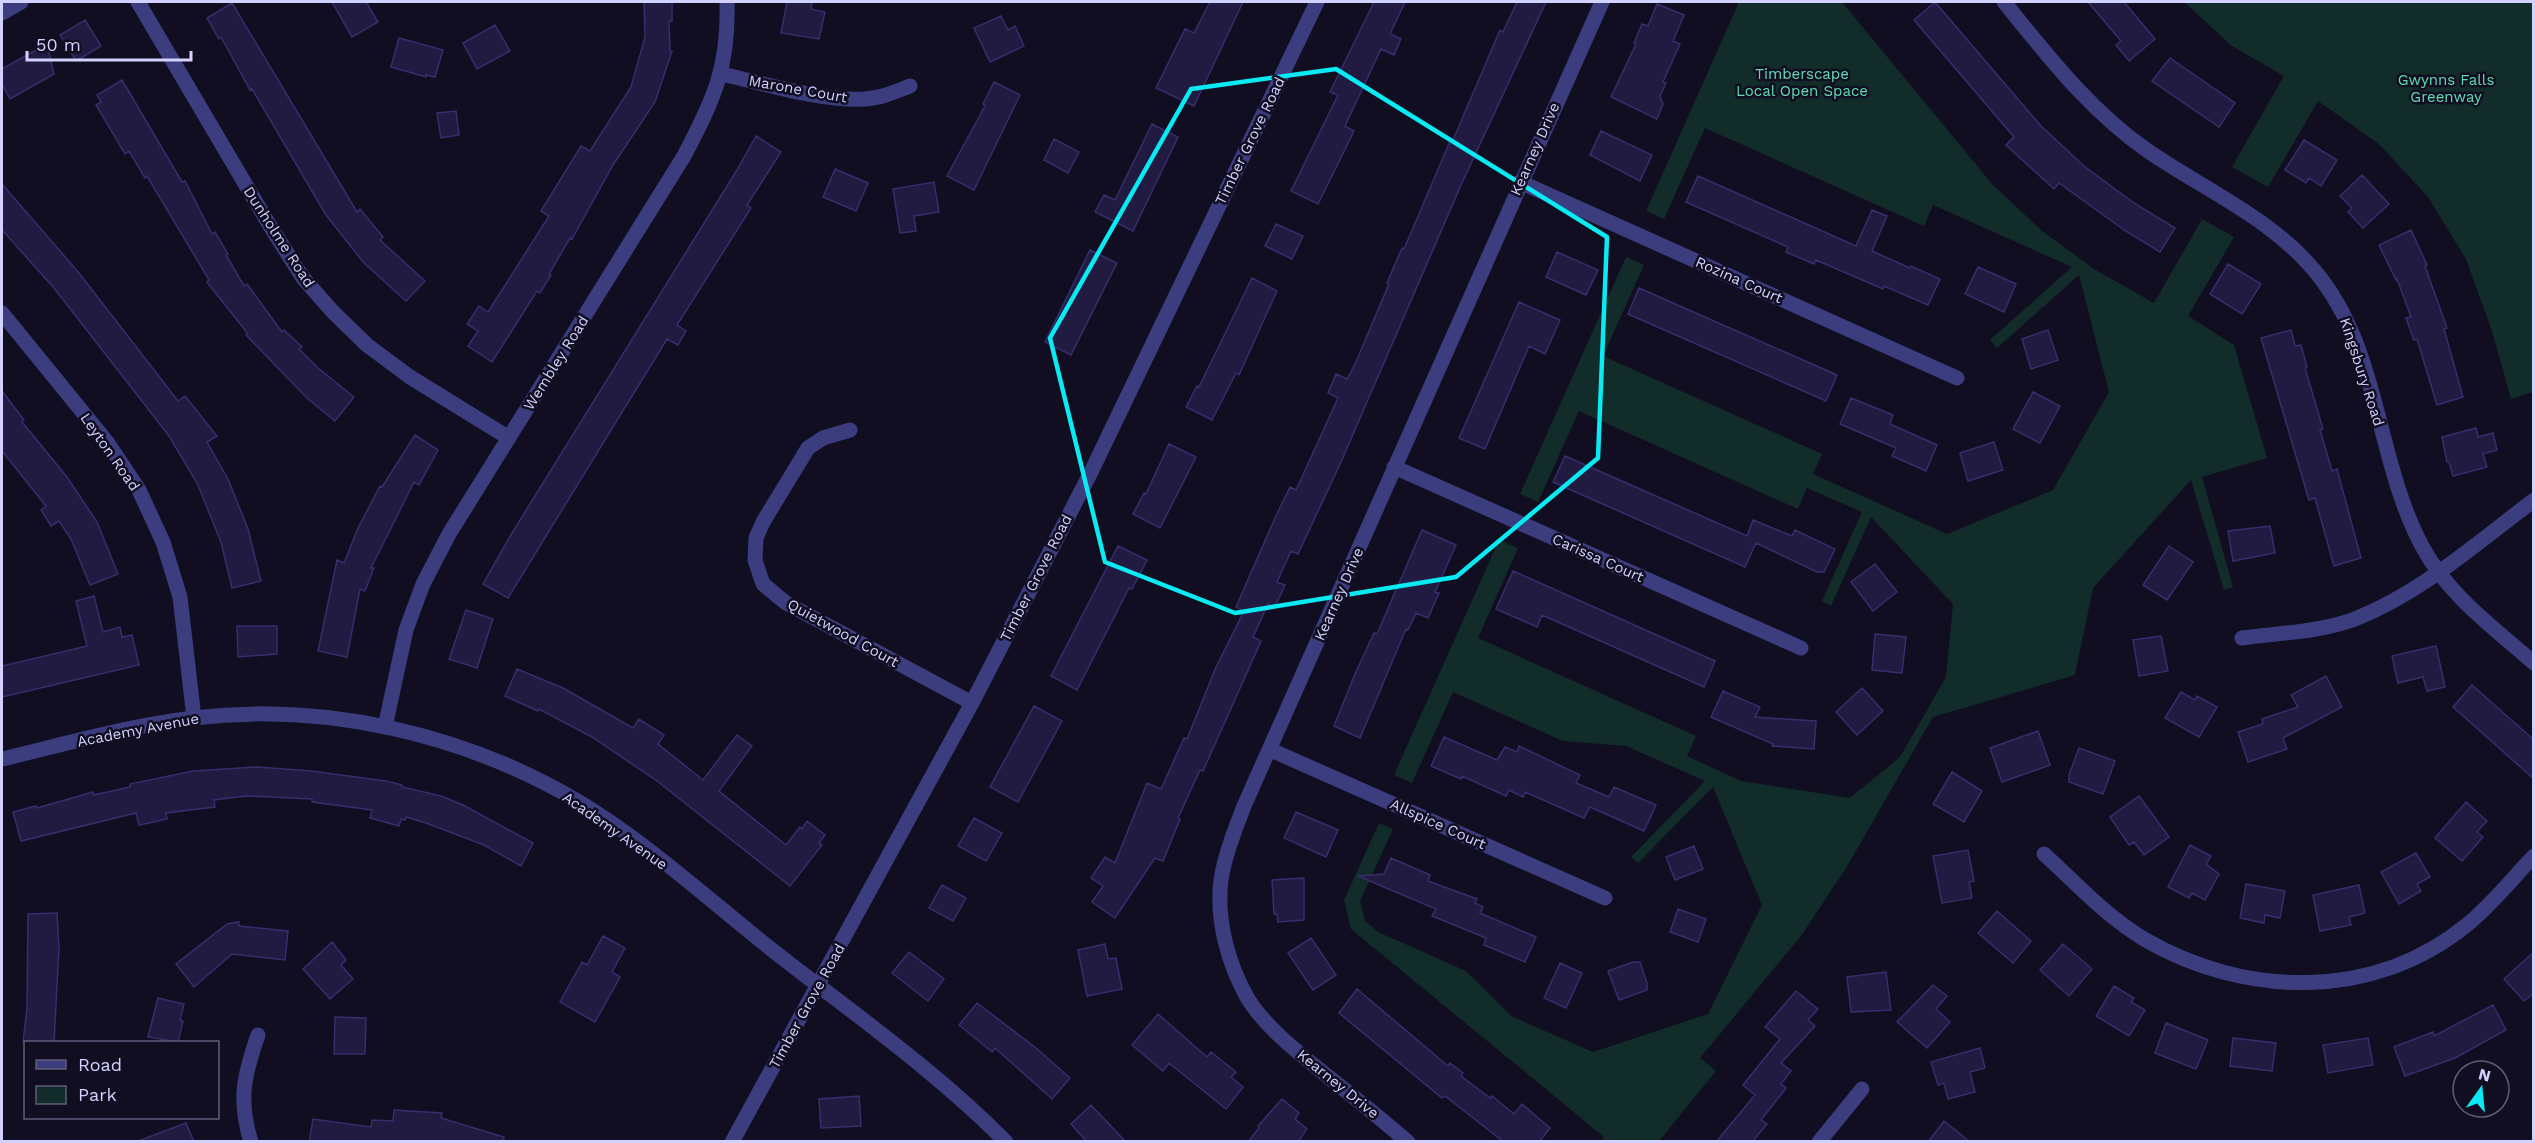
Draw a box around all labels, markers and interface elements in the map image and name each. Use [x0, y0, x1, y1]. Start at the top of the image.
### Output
scale bar [27, 24, 190, 62]
text: 50 m [36, 34, 81, 55]
park label: Timberscape Local Open Space [1736, 65, 1868, 100]
street label: Marone Court [747, 71, 849, 107]
park label: Gwynns Falls Greenway [2398, 71, 2494, 106]
street label: Timber Grove Road [1211, 74, 1289, 208]
street label: Kearney Drive [1506, 100, 1564, 198]
street label: Dunholme Road [240, 183, 318, 291]
street label: Rozina Court [1693, 253, 1786, 308]
street label: Wembley Road [520, 312, 592, 414]
street label: Kingsbury Road [2336, 316, 2388, 428]
street label: Leyton Road [77, 410, 143, 494]
street label: Timber Grove Road [996, 512, 1076, 644]
street label: Carissa Court [1549, 530, 1647, 587]
street label: Kearney Drive [1310, 545, 1368, 643]
street label: Quietwood Court [784, 595, 902, 671]
street label: Academy Avenue [76, 709, 200, 751]
street label: Academy Avenue [559, 788, 671, 874]
street label: Allspice Court [1387, 795, 1489, 853]
street label: Timber Grove Road [765, 940, 849, 1072]
legend [24, 1041, 219, 1119]
street label: Kearney Drive [1294, 1046, 1382, 1122]
text: Road [78, 1054, 122, 1075]
north arrow [2451, 1059, 2511, 1119]
text: N [2477, 1064, 2493, 1086]
text: Park [78, 1084, 117, 1105]

